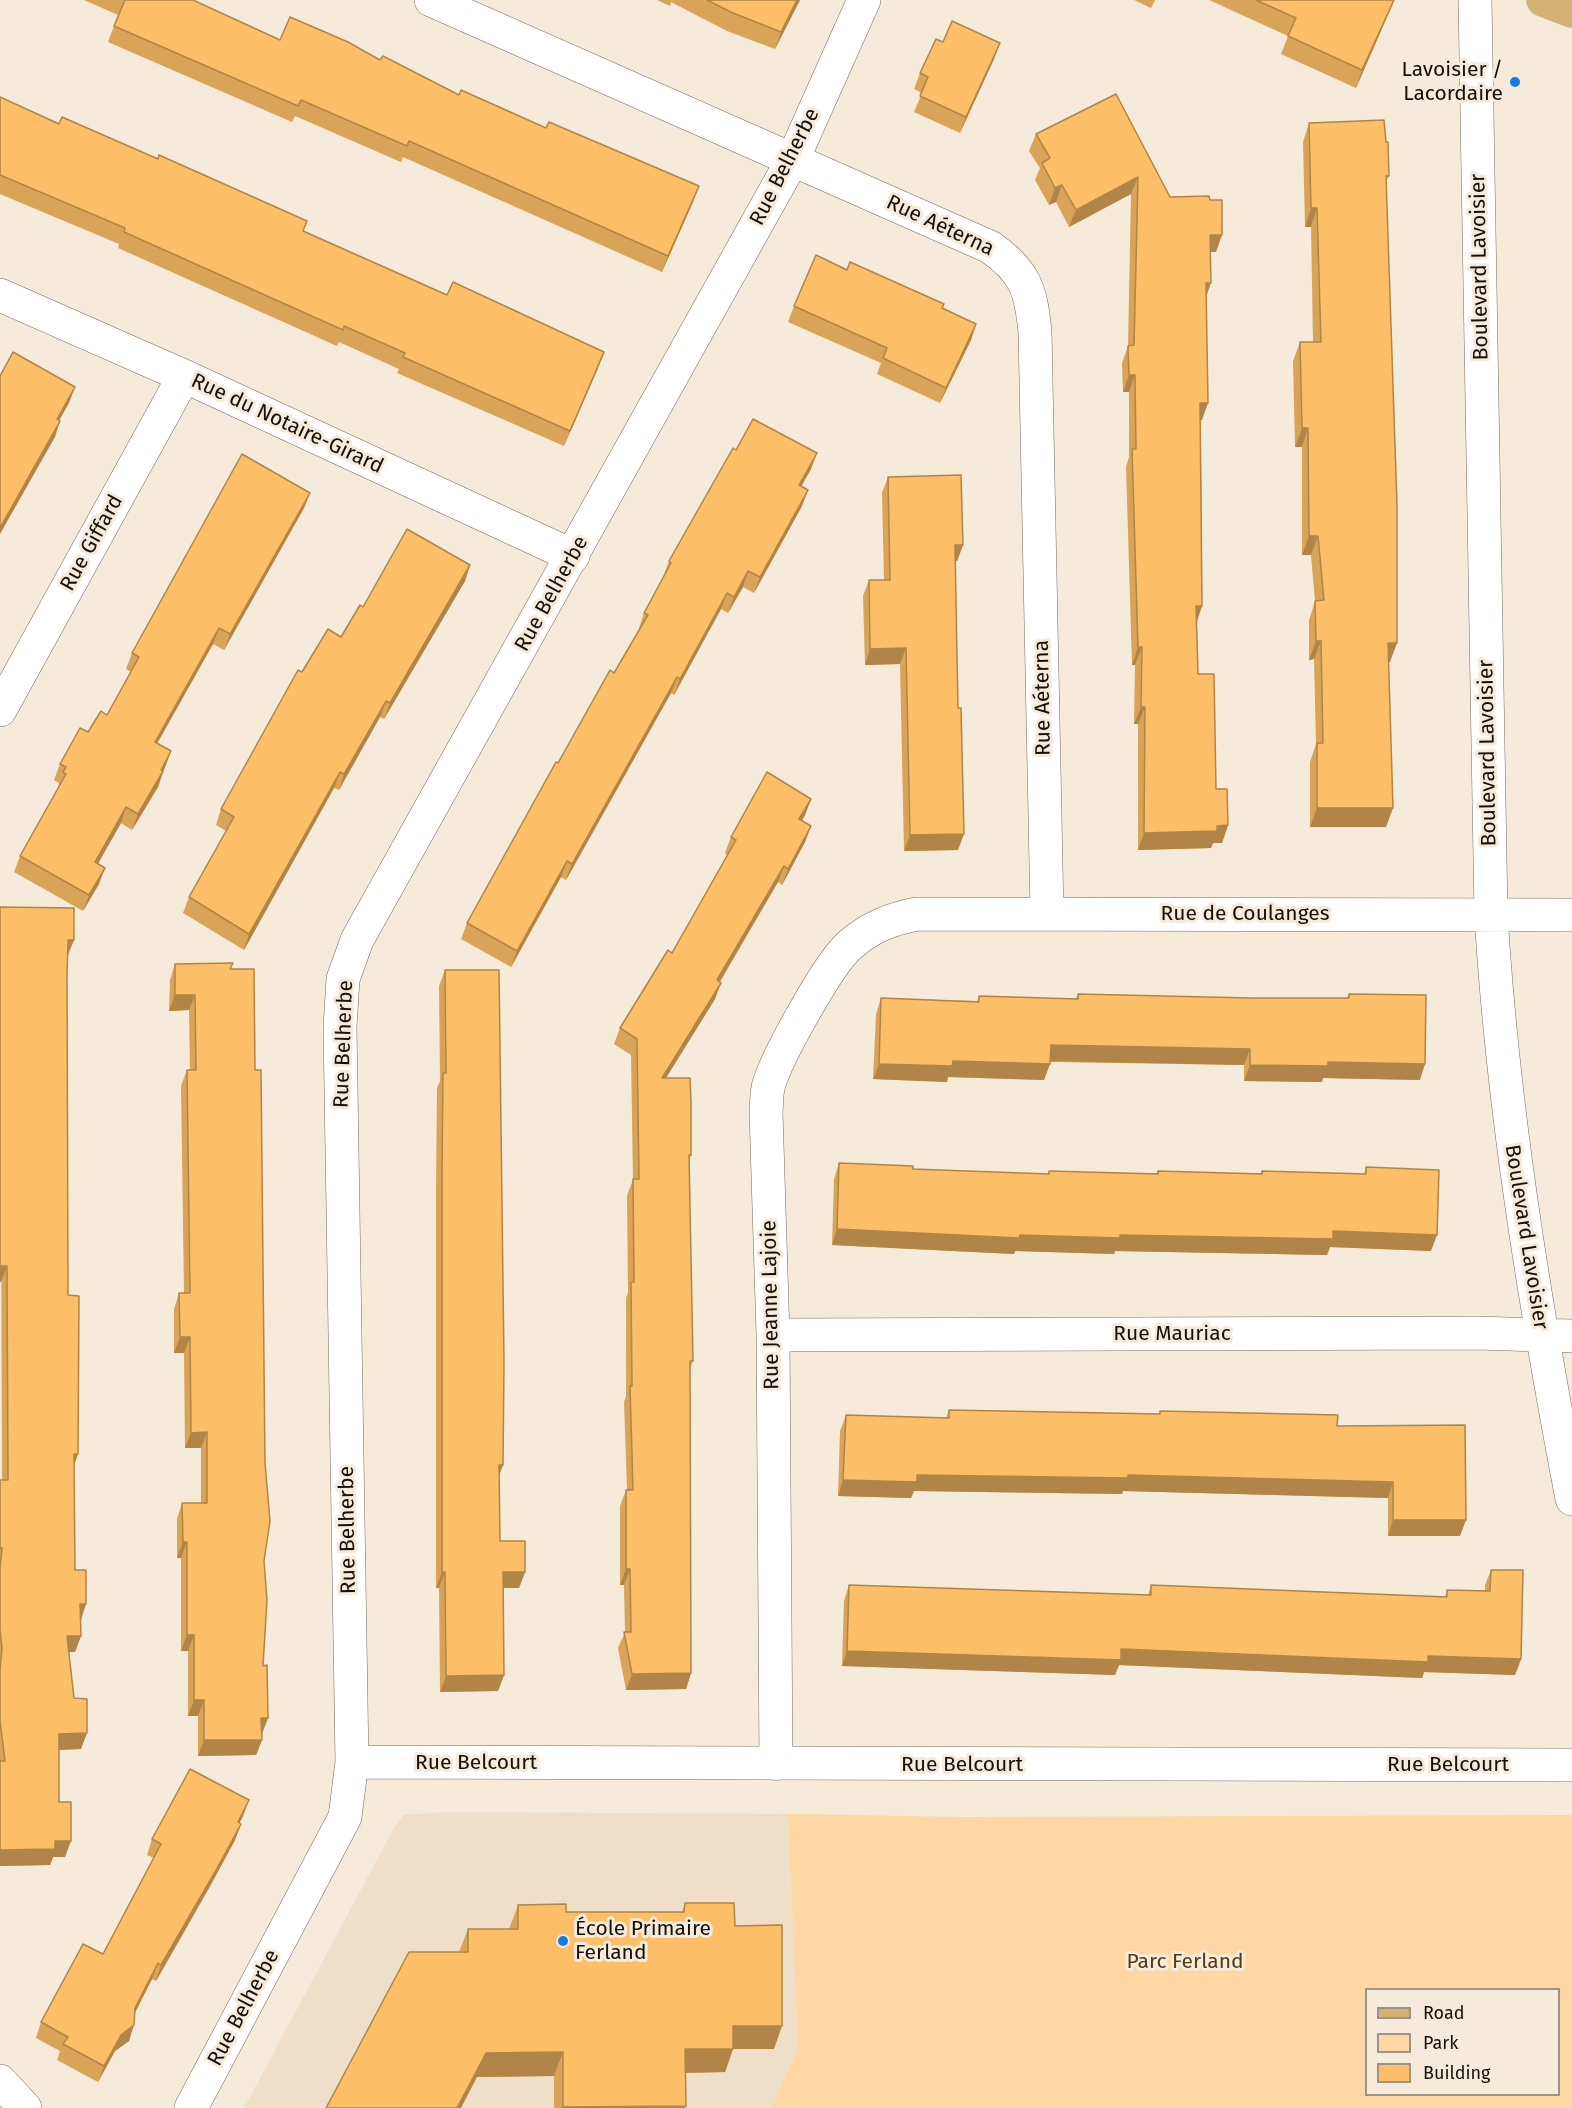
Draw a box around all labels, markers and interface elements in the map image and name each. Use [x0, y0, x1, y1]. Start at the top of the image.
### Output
place label: Lavoisier / Lacordaire [1401, 57, 1503, 107]
marker: Lavoisier / Lacordaire [1508, 75, 1522, 89]
street label: Rue Belherbe [745, 104, 825, 230]
street label: Boulevard Lavoisier [1466, 173, 1494, 361]
street label: Rue Aéterna [882, 190, 998, 262]
street label: Rue du Notaire-Girard [187, 368, 387, 480]
street label: Rue Giffard [55, 490, 129, 596]
street label: Rue Belherbe [510, 532, 594, 656]
street label: Rue Aéterna [1029, 640, 1057, 756]
street label: Boulevard Lavoisier [1474, 659, 1502, 847]
street label: Rue de Coulanges [1161, 901, 1329, 927]
street label: Rue Belherbe [329, 980, 359, 1108]
street label: Boulevard Lavoisier [1499, 1143, 1553, 1331]
street label: Rue Jeanne Lajoie [757, 1220, 785, 1390]
street label: Rue Mauriac [1113, 1321, 1231, 1347]
street label: Rue Belherbe [334, 1466, 362, 1594]
street label: Rue Belcourt [415, 1750, 537, 1776]
street label: Rue Belcourt [901, 1752, 1023, 1778]
street label: Rue Belcourt [1387, 1752, 1509, 1778]
place label: École Primaire Ferland [575, 1916, 711, 1966]
marker: École Primaire Ferland [556, 1934, 570, 1948]
street label: Rue Belherbe [203, 1946, 285, 2070]
park label: Parc Ferland [1126, 1949, 1244, 1975]
legend [1365, 1988, 1560, 2096]
text: Road [1423, 2002, 1465, 2024]
text: Park [1423, 2032, 1458, 2054]
text: Building [1423, 2062, 1490, 2084]

